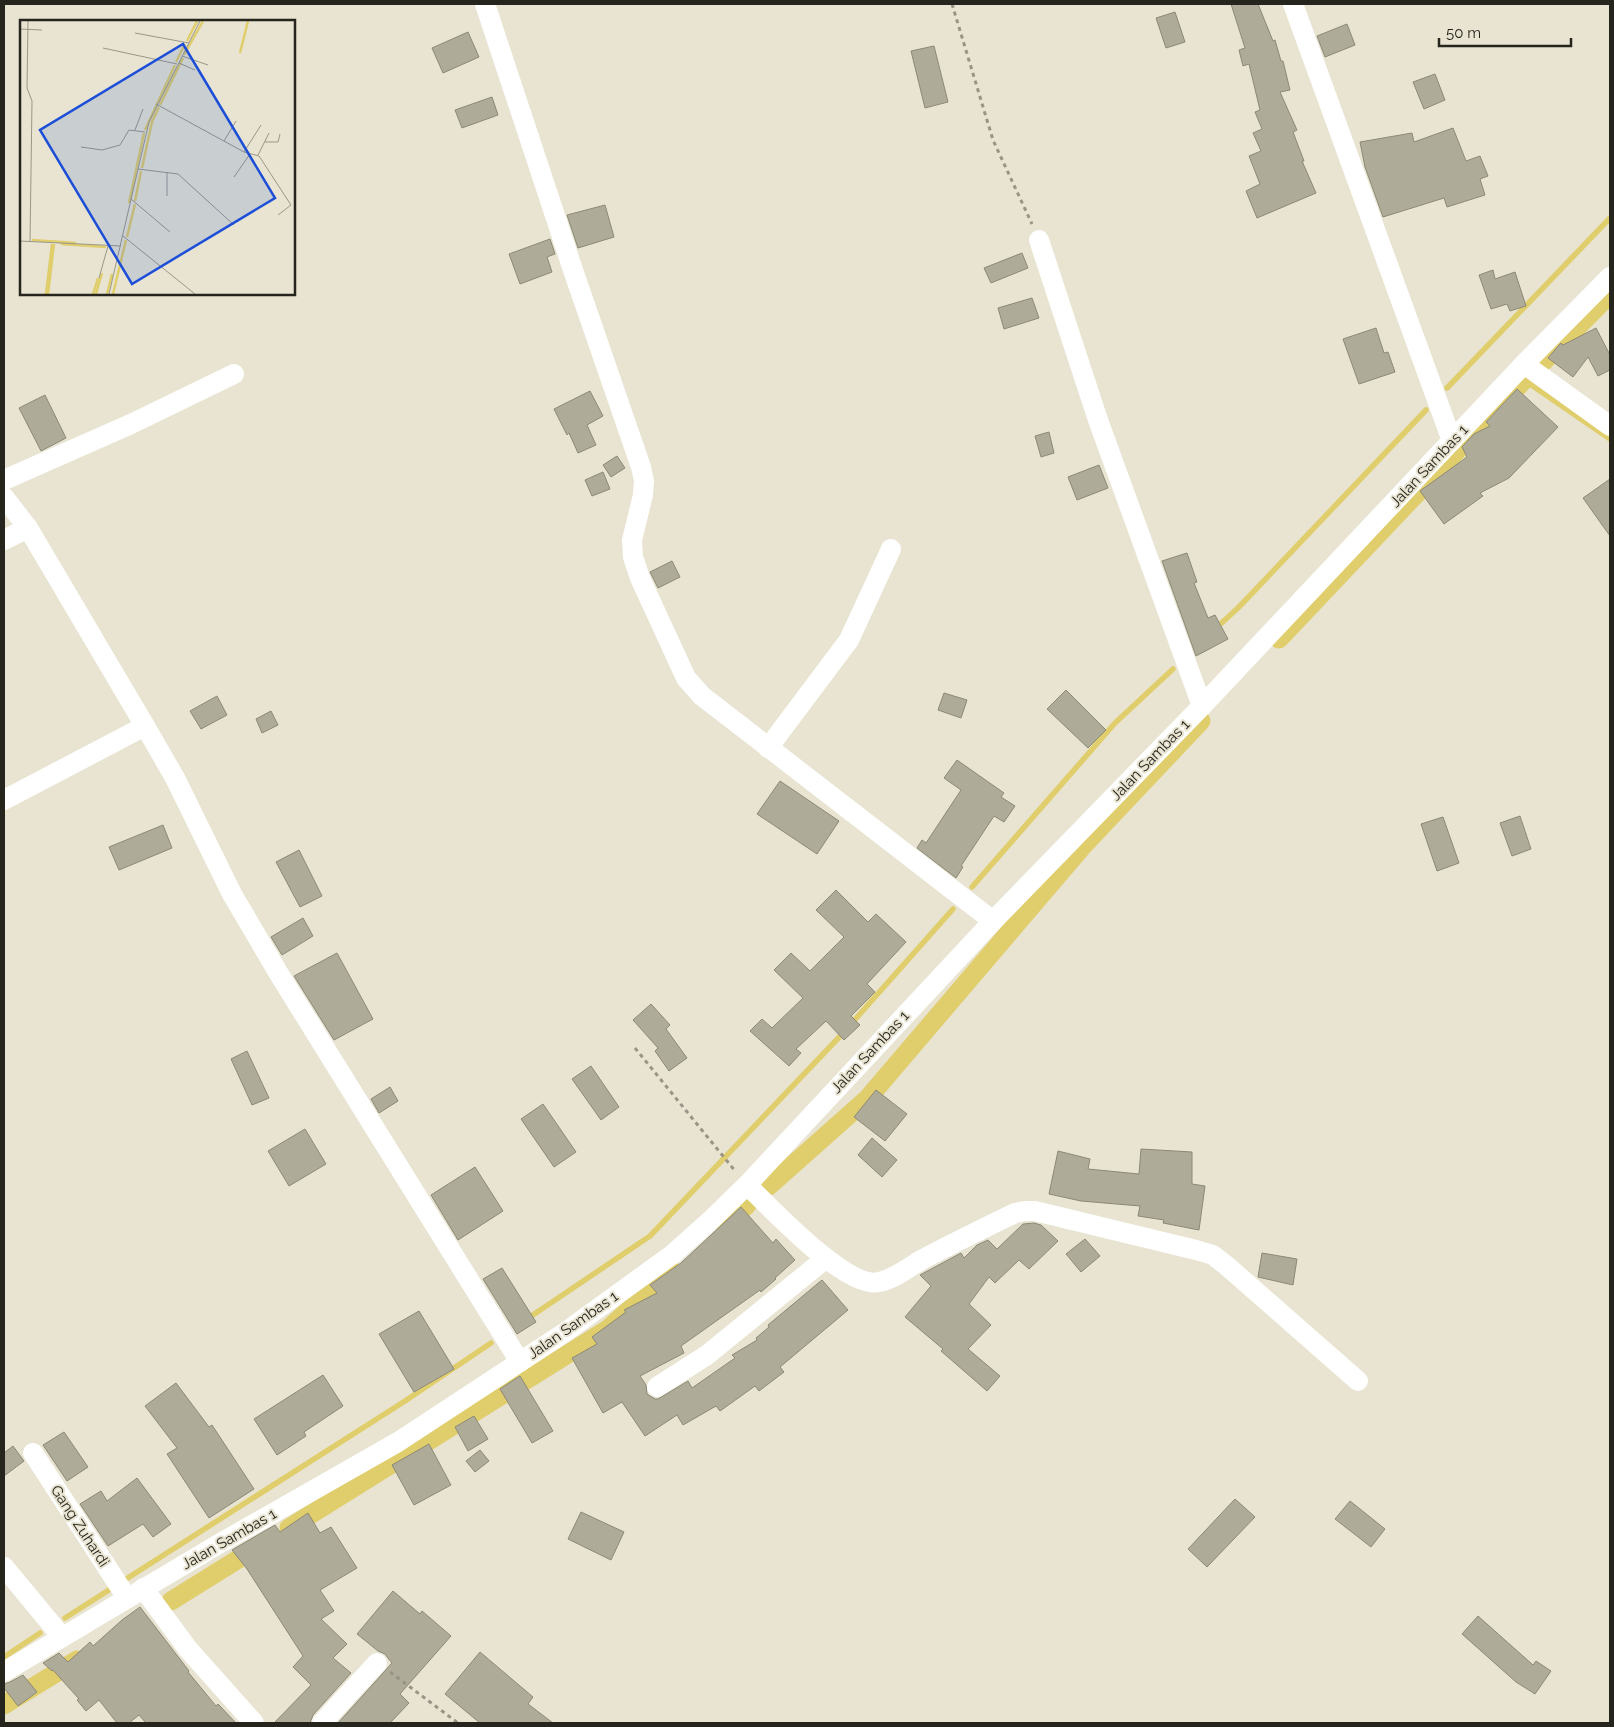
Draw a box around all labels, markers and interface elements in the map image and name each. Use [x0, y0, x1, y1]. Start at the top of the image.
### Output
scale bar [1439, 15, 1572, 47]
inset map [20, 20, 295, 295]
text: 50 m [1446, 24, 1481, 42]
street label: Jalan Sambas 1 [1386, 421, 1472, 511]
street label: Jalan Sambas 1 [1107, 715, 1194, 804]
street label: Jalan Sambas 1 [827, 1007, 913, 1097]
street label: Jalan Sambas 1 [524, 1287, 622, 1363]
street label: Gang Zuhardi [47, 1482, 113, 1570]
street label: Jalan Sambas 1 [179, 1504, 280, 1573]

